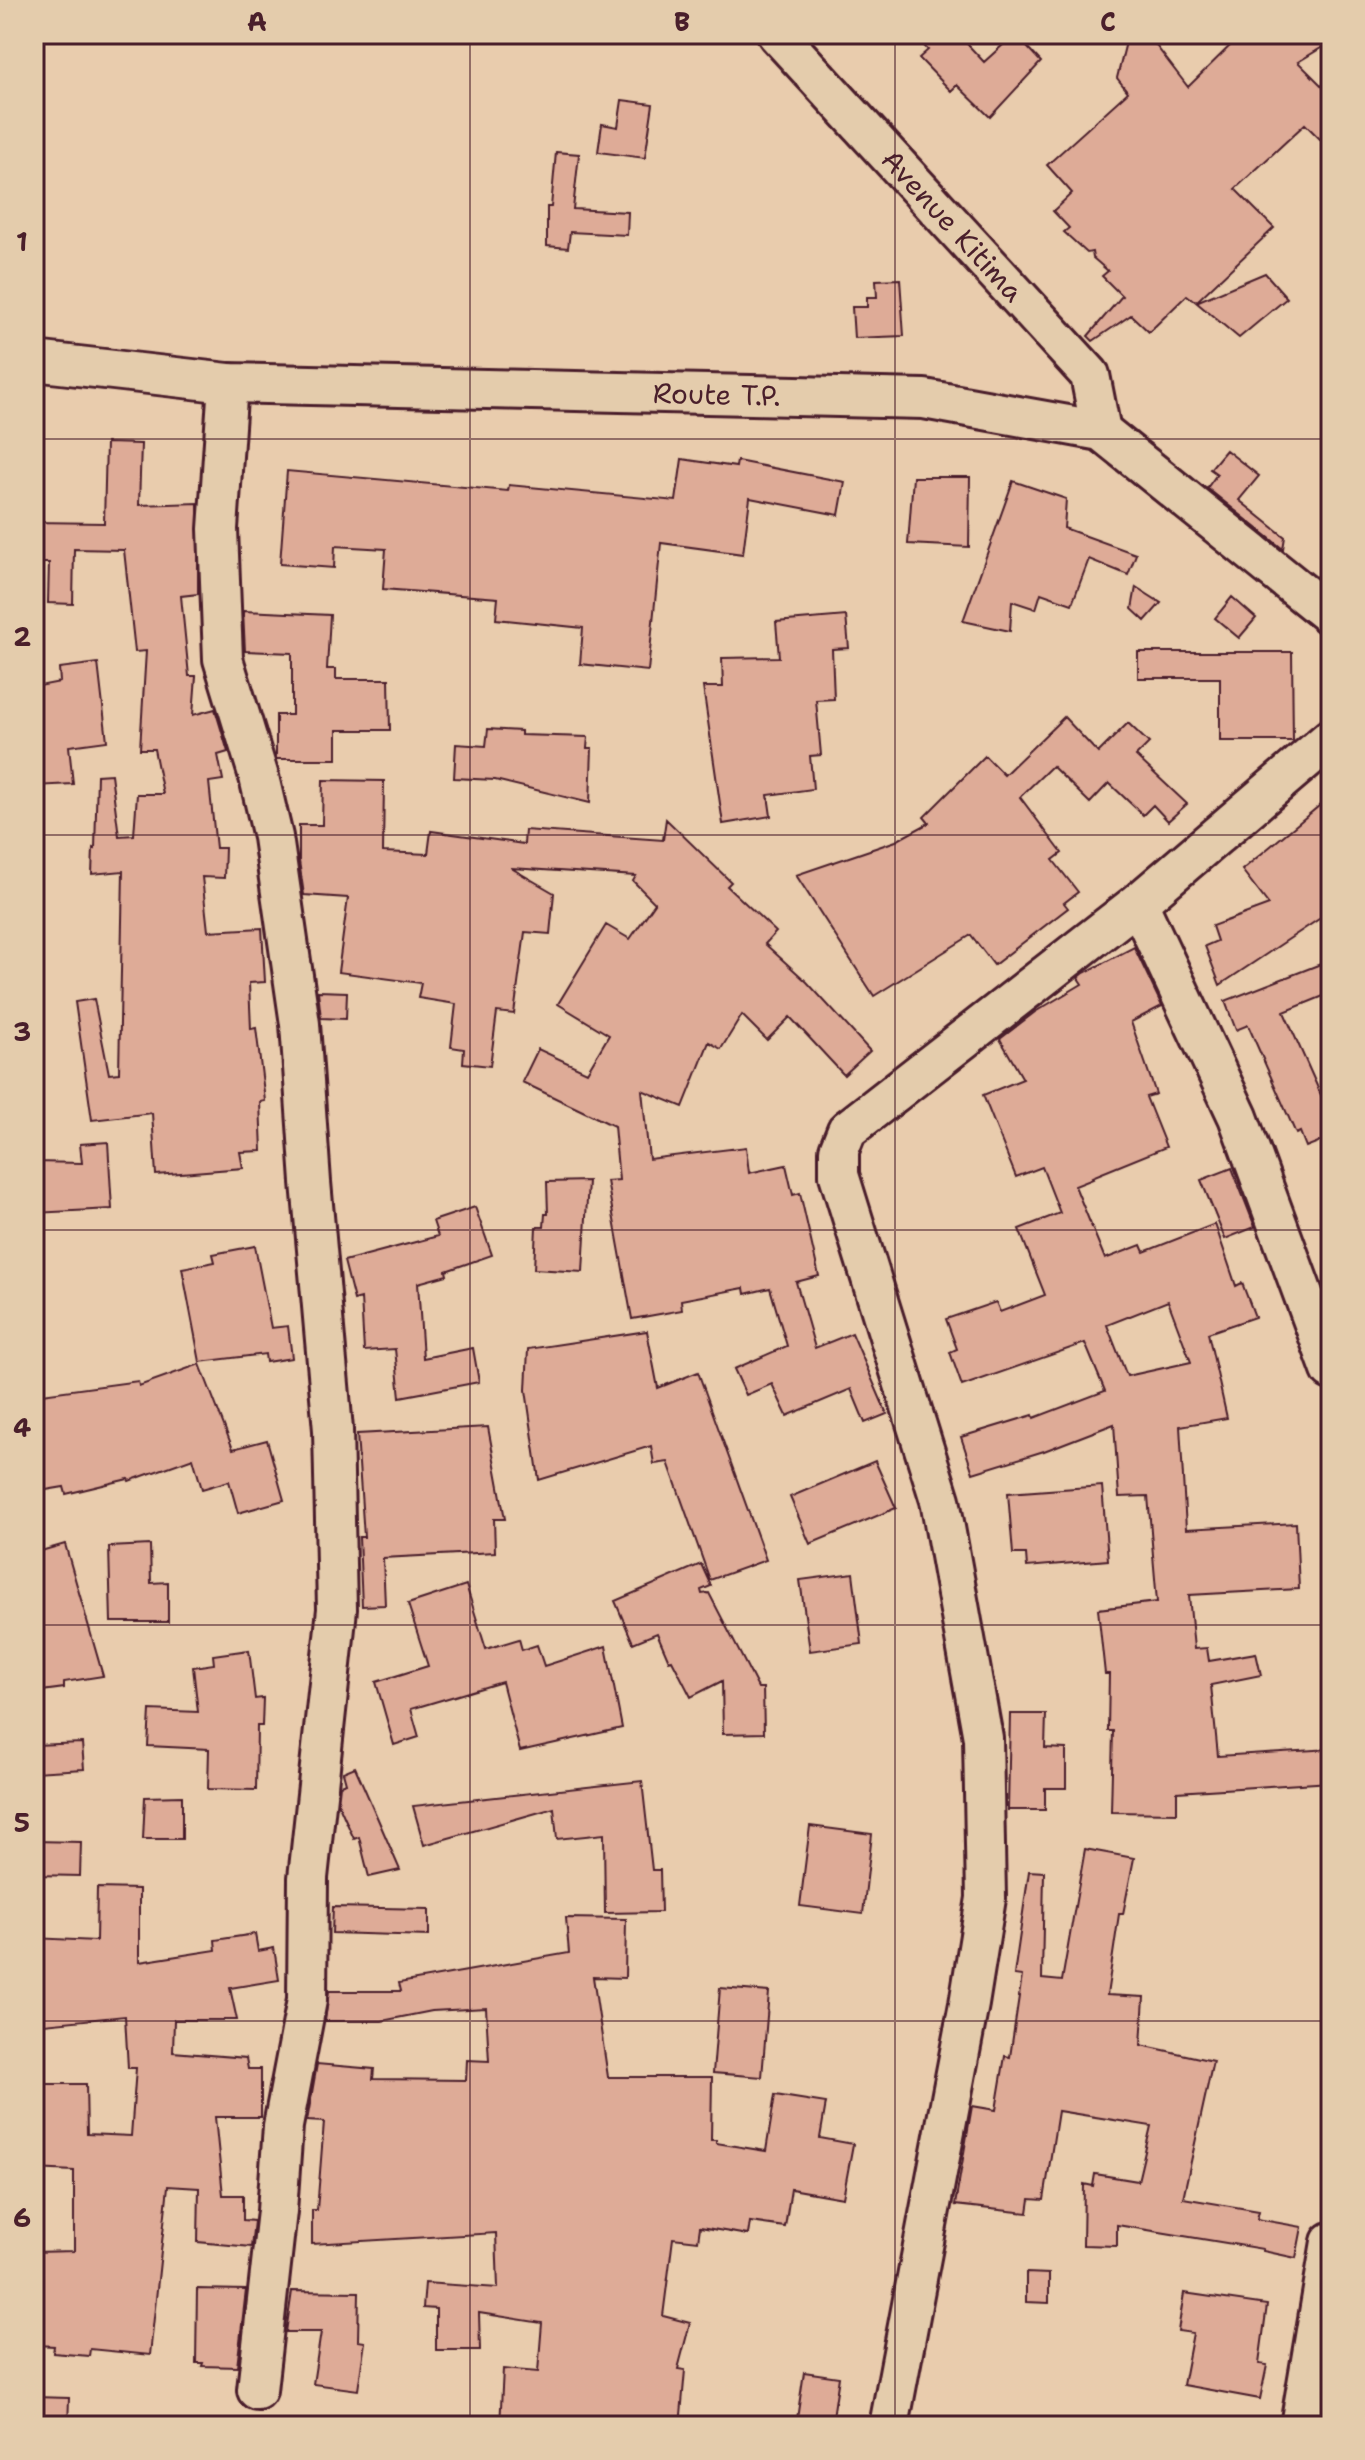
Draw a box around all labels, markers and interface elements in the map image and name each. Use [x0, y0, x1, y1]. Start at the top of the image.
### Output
text: A [247, 4, 267, 39]
text: B [674, 4, 690, 39]
text: C [1100, 4, 1116, 39]
street label: Avenue Kitima [873, 141, 1033, 310]
text: 1 [16, 224, 28, 259]
street label: Route T.P. [652, 374, 781, 415]
text: 2 [13, 619, 31, 654]
text: 3 [13, 1014, 31, 1049]
text: 4 [13, 1410, 31, 1445]
text: 5 [14, 1805, 30, 1840]
text: 6 [13, 2200, 31, 2235]

